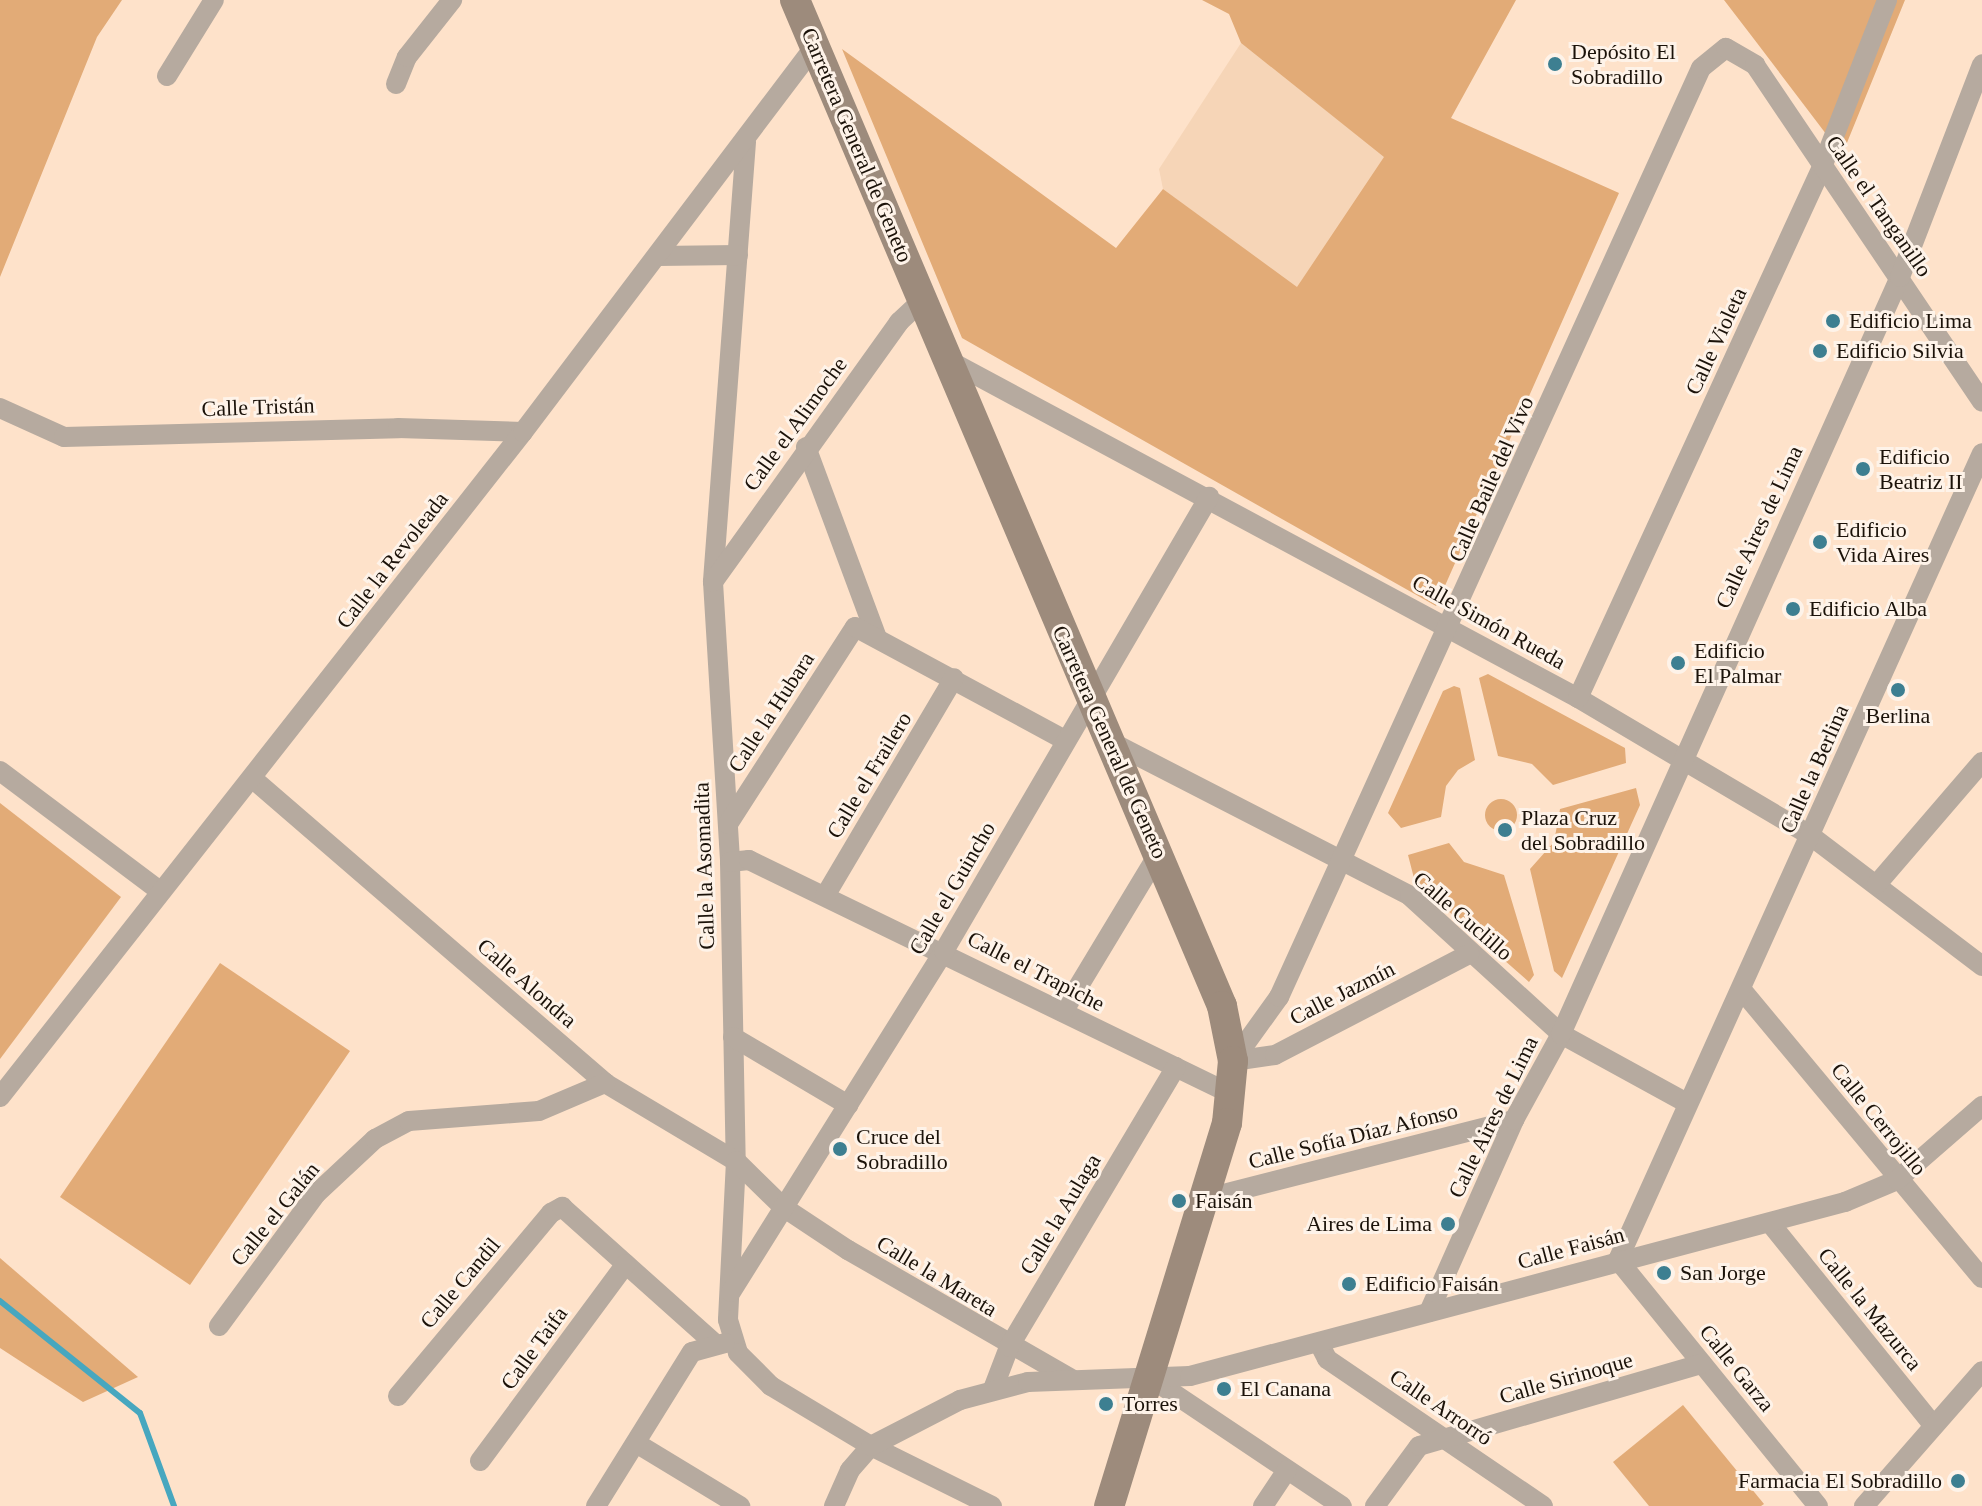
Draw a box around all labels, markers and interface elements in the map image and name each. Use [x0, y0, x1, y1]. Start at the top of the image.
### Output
street label: Carretera General de Geneto [796, 24, 918, 266]
place label: Depósito El Sobradillo [1571, 38, 1675, 90]
marker: Depósito El Sobradillo [1546, 55, 1564, 73]
street label: Calle el Tanganillo [1820, 130, 1938, 282]
street label: Calle Violeta [1680, 283, 1752, 399]
place label: Edificio Lima [1849, 308, 1972, 334]
marker: Edificio Lima [1824, 312, 1842, 330]
place label: Edificio Silvia [1836, 338, 1964, 364]
marker: Edificio Silvia [1811, 342, 1829, 360]
street label: Calle el Alimoche [737, 351, 853, 497]
street label: Calle Tristán [201, 392, 315, 422]
street label: Calle Baile del Vivo [1443, 392, 1539, 566]
street label: Calle Aires de Lima [1709, 441, 1809, 613]
place label: Edificio Beatriz II [1879, 443, 1963, 494]
marker: Edificio Beatriz II [1854, 460, 1872, 478]
street label: Calle la Revoleada [330, 486, 454, 634]
place label: Edificio Vida Aires [1836, 516, 1931, 568]
marker: Edificio Vida Aires [1811, 533, 1829, 551]
street label: Calle Simón Rueda [1408, 569, 1570, 675]
place label: Edificio Alba [1809, 596, 1928, 622]
marker: Edificio Alba [1784, 600, 1802, 618]
street label: Carretera General de Geneto [1047, 621, 1173, 863]
place label: Edificio El Palmar [1694, 637, 1781, 688]
street label: Calle la Hubara [722, 647, 820, 777]
marker: Edificio El Palmar [1669, 654, 1687, 672]
marker: Berlina [1889, 681, 1907, 699]
street label: Calle la Berlina [1774, 701, 1854, 837]
place label: Berlina [1866, 703, 1930, 729]
street label: Calle el Frailero [821, 707, 917, 843]
street label: Calle la Asomadita [688, 781, 720, 951]
place label: Plaza Cruz del Sobradillo [1521, 804, 1645, 856]
street label: Calle el Guincho [903, 817, 1001, 959]
marker: Plaza Cruz del Sobradillo [1496, 821, 1514, 839]
street label: Calle Cuclillo [1408, 866, 1518, 966]
street label: Calle el Trapiche [963, 925, 1109, 1017]
street label: Calle Alondra [472, 932, 582, 1034]
street label: Calle Jazmín [1285, 955, 1399, 1031]
street label: Calle Aires de Lima [1442, 1031, 1544, 1203]
street label: Calle Cerrojillo [1825, 1057, 1933, 1181]
street label: Calle Sofía Díaz Afonso [1245, 1097, 1461, 1175]
place label: Cruce del Sobradillo [856, 1123, 948, 1174]
marker: Cruce del Sobradillo [831, 1140, 849, 1158]
street label: Calle la Aulaga [1013, 1149, 1107, 1279]
street label: Calle el Galán [225, 1157, 325, 1271]
place label: Faisán [1195, 1188, 1252, 1214]
marker: Faisán [1170, 1192, 1188, 1210]
place label: Aires de Lima [1306, 1211, 1432, 1237]
marker: Aires de Lima [1439, 1215, 1457, 1233]
street label: Calle Faisán [1515, 1221, 1627, 1275]
street label: Calle la Mareta [872, 1230, 1002, 1322]
street label: Calle Candil [414, 1232, 506, 1334]
street label: Calle la Mazurca [1812, 1242, 1928, 1376]
place label: San Jorge [1680, 1260, 1766, 1286]
marker: San Jorge [1655, 1264, 1673, 1282]
place label: Edificio Faisán [1365, 1271, 1499, 1297]
marker: Edificio Faisán [1340, 1275, 1358, 1293]
street label: Calle Taifa [495, 1301, 573, 1395]
street label: Calle Garza [1694, 1319, 1780, 1417]
street label: Calle Sirinoque [1496, 1346, 1636, 1410]
street label: Calle Arrorró [1384, 1363, 1498, 1451]
place label: El Canana [1240, 1376, 1331, 1402]
marker: El Canana [1215, 1380, 1233, 1398]
place label: Torres [1122, 1391, 1178, 1417]
marker: Torres [1097, 1395, 1115, 1413]
place label: Farmacia El Sobradillo [1738, 1468, 1942, 1494]
marker: Farmacia El Sobradillo [1949, 1472, 1967, 1490]

